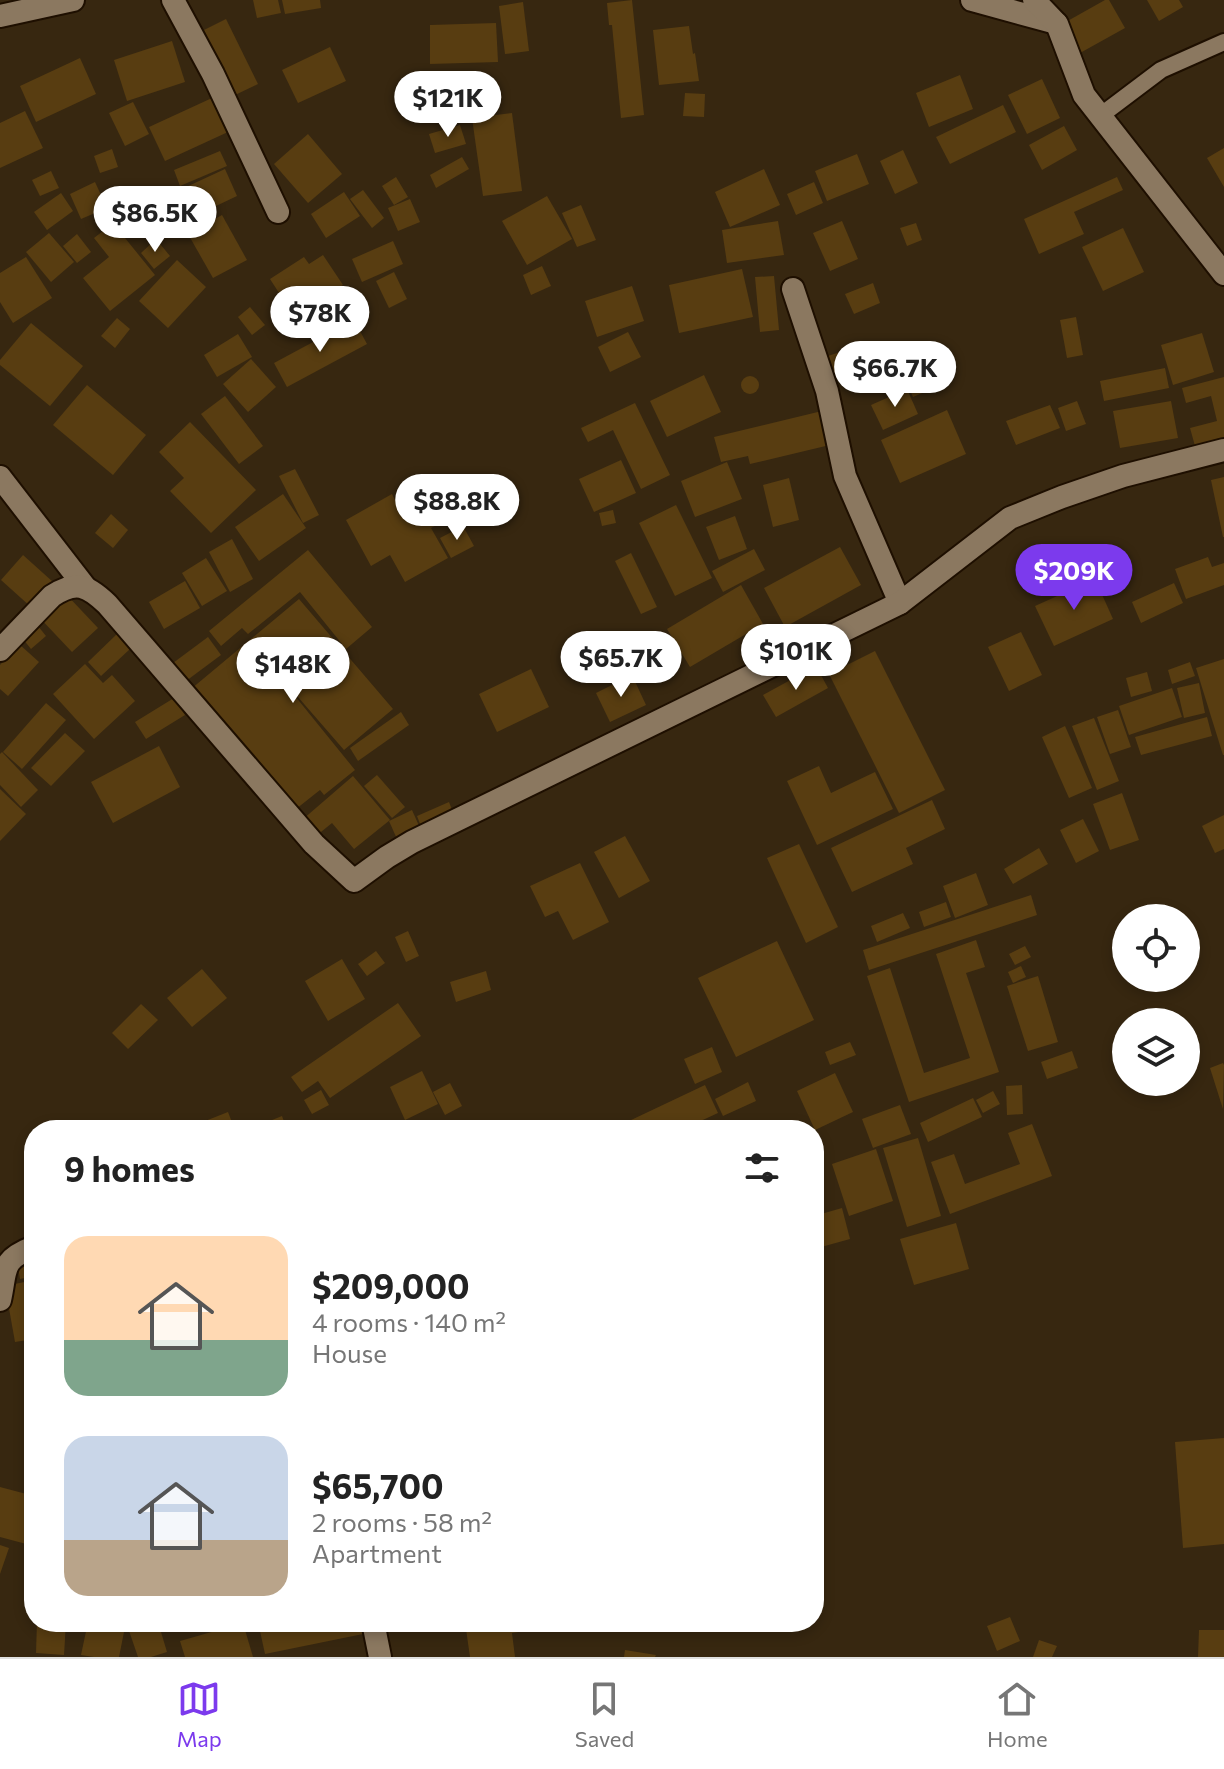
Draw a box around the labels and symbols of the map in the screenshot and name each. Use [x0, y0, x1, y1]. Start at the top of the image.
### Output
pin: $121K [392, 71, 504, 139]
pin: $86.5K [90, 186, 220, 254]
pin: $78K [273, 286, 367, 354]
pin: $66.7K [830, 341, 960, 409]
pin: $88.8K [392, 474, 522, 542]
pin: $209K [1018, 544, 1130, 612]
pin: $101K [740, 624, 852, 692]
pin: $65.7K [556, 631, 686, 699]
pin: $148K [237, 637, 349, 705]

